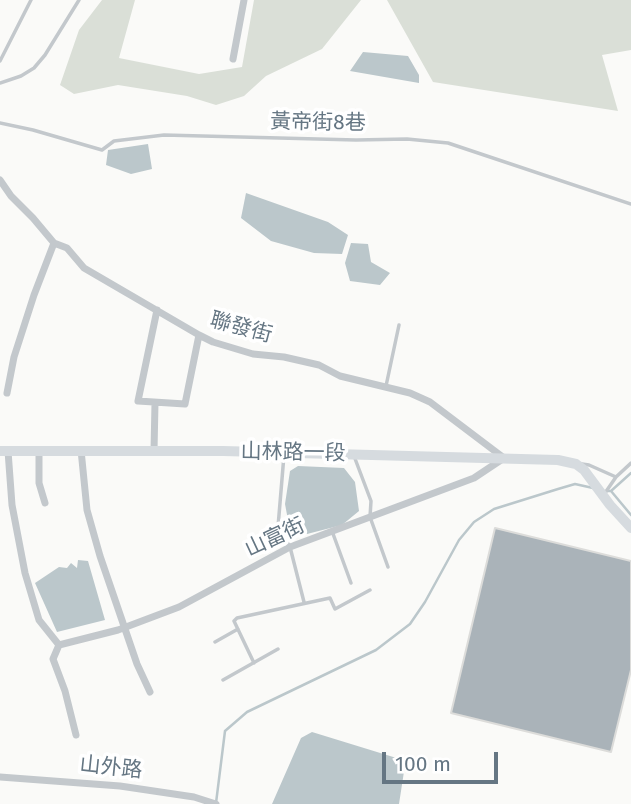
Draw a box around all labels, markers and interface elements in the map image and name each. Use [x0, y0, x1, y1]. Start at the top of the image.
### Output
street label: 黃帝街8巷 [270, 110, 366, 136]
street label: 聯發街 [207, 308, 275, 348]
street label: 山林路一段 [240, 439, 346, 467]
street label: 山富街 [241, 513, 309, 563]
scale bar [386, 738, 502, 782]
text: 100 m [395, 751, 451, 777]
street label: 山外路 [78, 752, 144, 784]

